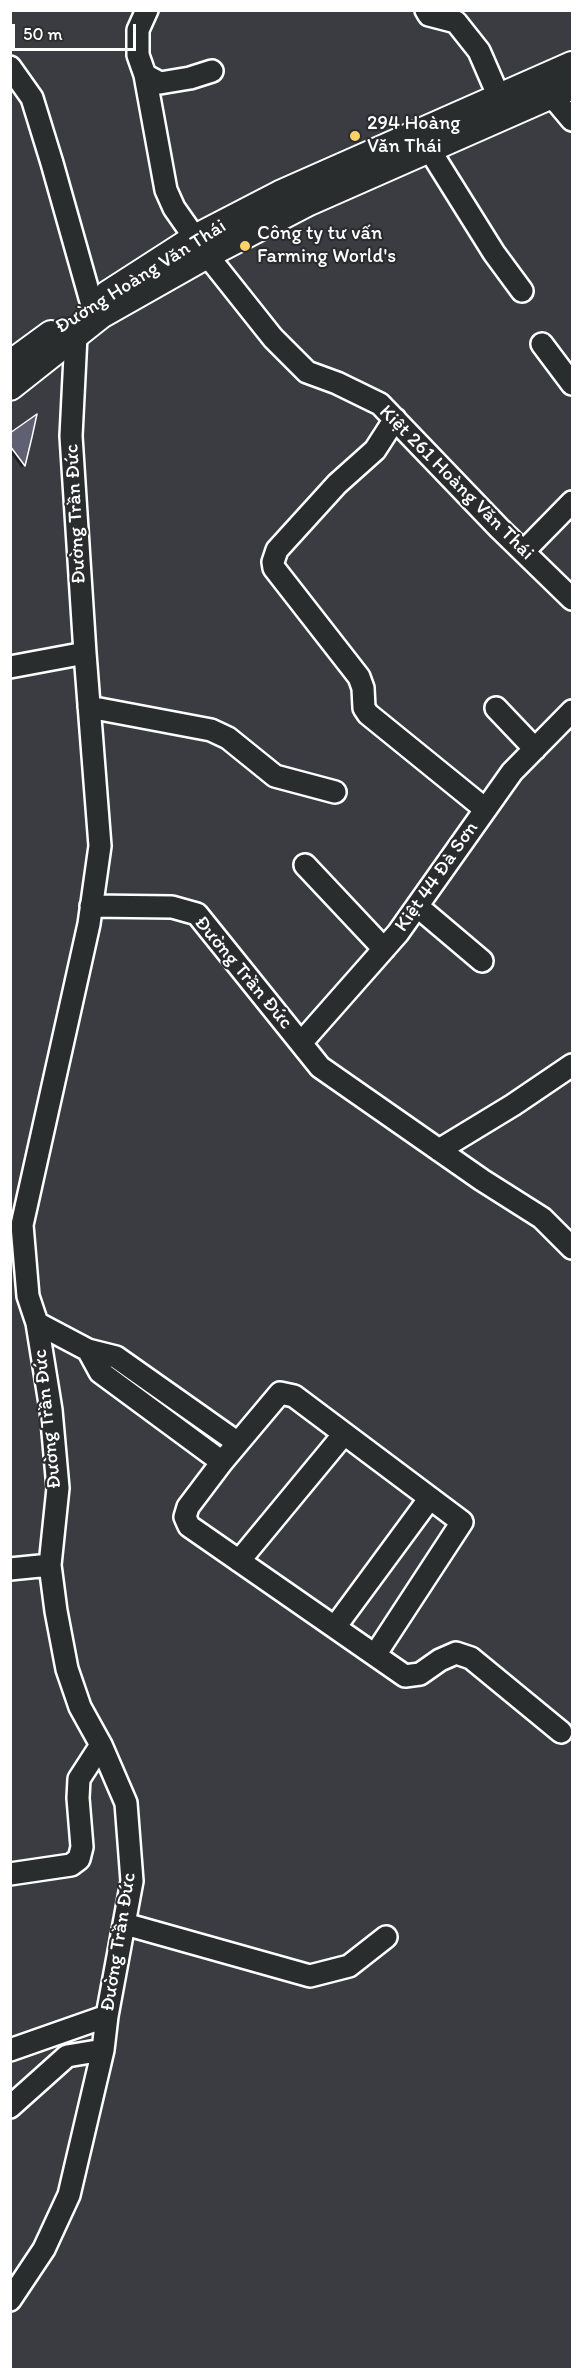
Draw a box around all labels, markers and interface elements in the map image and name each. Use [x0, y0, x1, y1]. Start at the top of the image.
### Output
scale bar [15, 12, 140, 50]
text: 50 m [23, 23, 63, 45]
place label: 294 Hoàng Văn Thái [367, 112, 460, 159]
marker: 294 Hoàng Văn Thái [348, 129, 362, 143]
street label: Đường Hoàng Văn Thái [51, 215, 231, 339]
place label: Công ty tư vấn Farming World's [257, 222, 396, 269]
marker: Công ty tư vấn Farming World's [238, 239, 252, 253]
street label: Kiệt 261 Hoàng Văn Thái [373, 400, 539, 566]
street label: Đường Trần Đức [60, 443, 92, 585]
street label: Kiệt 44 Đà Sơn [390, 817, 484, 937]
street label: Đường Trần Đức [189, 912, 297, 1034]
street label: Đường Trần Đức [29, 1348, 67, 1490]
street label: Đường Trần Đức [96, 1871, 142, 2013]

